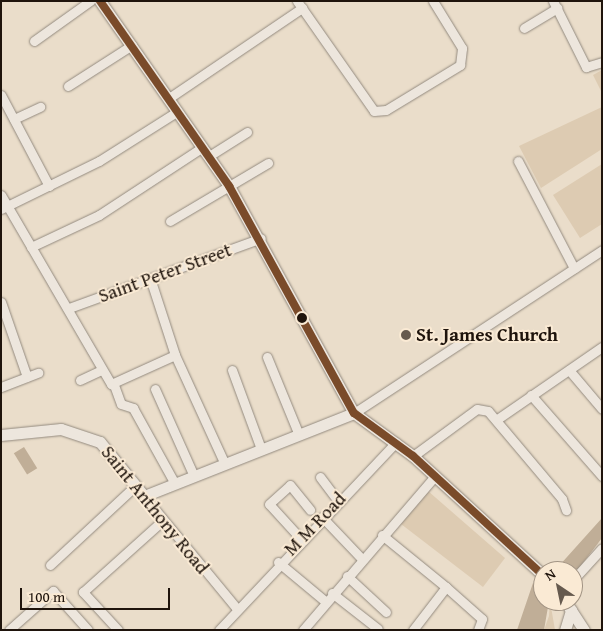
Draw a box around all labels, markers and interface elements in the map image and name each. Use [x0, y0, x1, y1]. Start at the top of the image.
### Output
street label: Saint Peter Street [95, 238, 235, 308]
unlabelled marker [297, 313, 307, 323]
place label: St. James Church [416, 324, 558, 346]
marker: St. James Church [400, 329, 412, 341]
street label: Saint Anthony Road [96, 441, 214, 579]
street label: M M Road [279, 488, 351, 560]
north arrow [533, 561, 583, 611]
text: N [541, 563, 560, 585]
scale bar [22, 578, 172, 610]
text: 100 m [28, 586, 65, 607]

